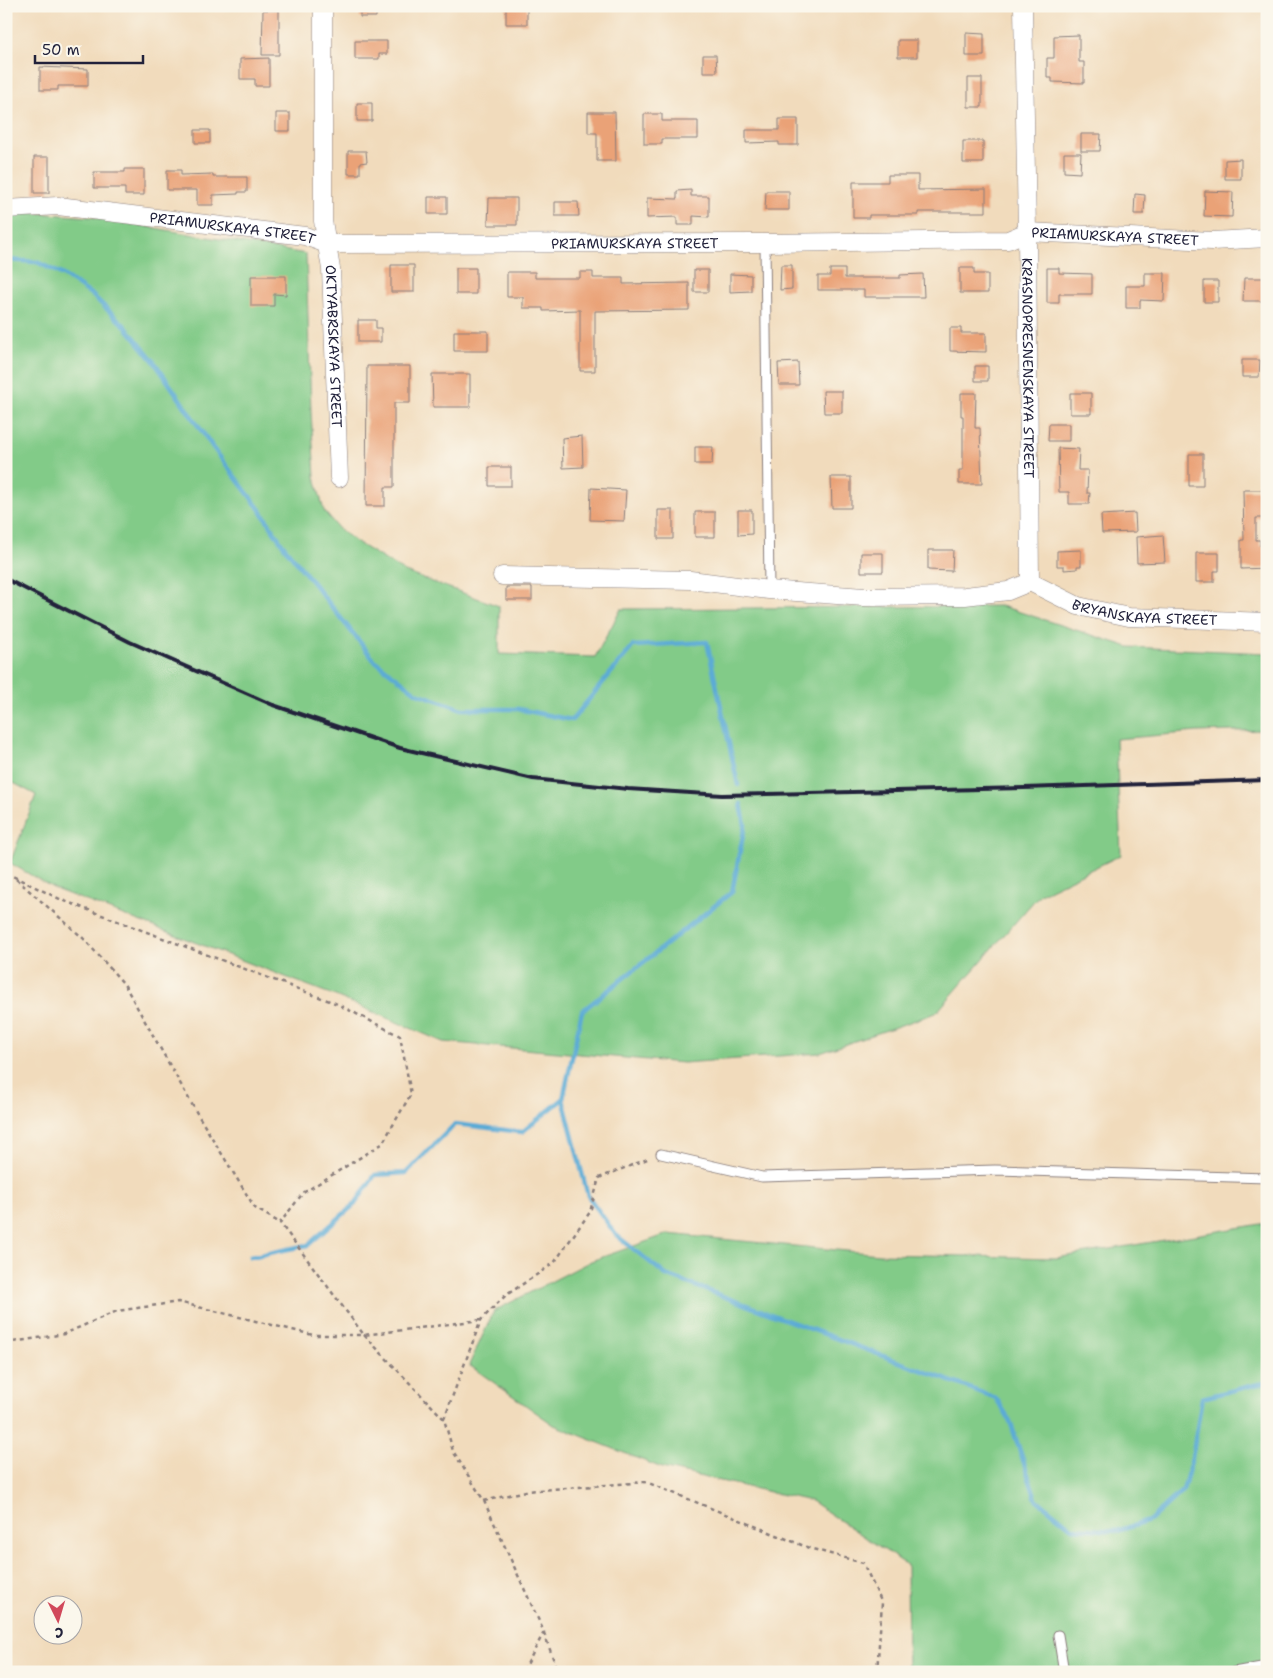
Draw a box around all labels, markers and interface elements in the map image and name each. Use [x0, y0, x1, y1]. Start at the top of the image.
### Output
scale bar [35, 32, 142, 64]
text: 50 m [42, 40, 80, 60]
street label: PRIAMURSKAYA STREET [148, 208, 319, 248]
street label: PRIAMURSKAYA STREET [1031, 223, 1199, 249]
street label: PRIAMURSKAYA STREET [551, 234, 719, 252]
street label: KRASNOPRESNENSKAYA STREET [1018, 258, 1038, 479]
street label: OKTYABRSKAYA STREET [322, 264, 346, 429]
street label: BRYANSKAYA STREET [1069, 595, 1218, 629]
north arrow [32, 1596, 82, 1646]
text: С [54, 1624, 64, 1642]

